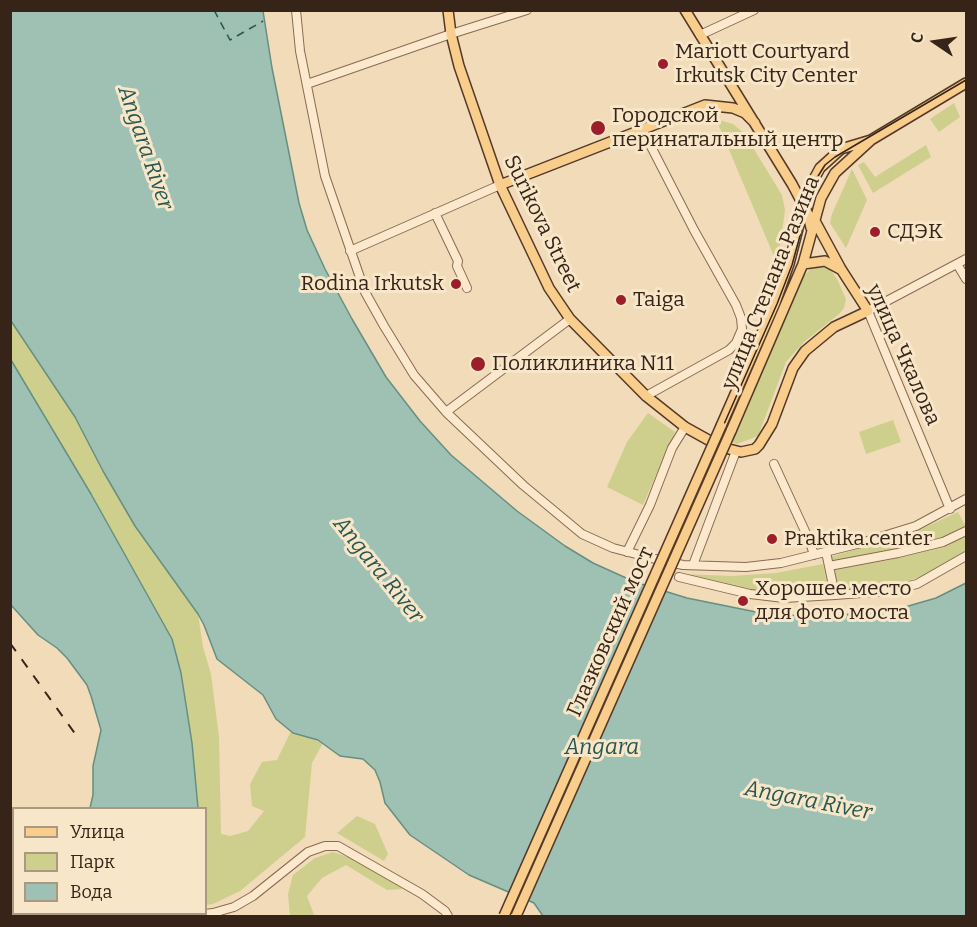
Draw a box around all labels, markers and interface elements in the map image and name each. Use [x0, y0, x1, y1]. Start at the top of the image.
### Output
north arrow [905, 12, 965, 72]
text: С [907, 31, 927, 45]
place label: Mariott Courtyard Irkutsk City Center [675, 39, 857, 89]
marker: Mariott Courtyard Irkutsk City Center [656, 57, 670, 71]
water label: Angara River [112, 83, 178, 213]
place label: Городской перинатальный центр [612, 103, 844, 153]
marker: Городской перинатальный центр [589, 119, 607, 137]
street label: Surikova Street [498, 152, 586, 296]
street label: улица Степана Разина [717, 172, 825, 394]
place label: СДЭК [887, 219, 943, 245]
marker: СДЭК [868, 225, 882, 239]
place label: Rodina Irkutsk [301, 271, 444, 297]
marker: Rodina Irkutsk [449, 277, 463, 291]
street label: улица Чкалова [861, 280, 945, 430]
place label: Taiga [633, 287, 685, 313]
marker: Taiga [614, 293, 628, 307]
place label: Поликлиника N11 [492, 351, 674, 377]
marker: Поликлиника N11 [469, 355, 487, 373]
water label: Angara River [327, 512, 429, 628]
place label: Praktika.center [784, 526, 932, 552]
marker: Praktika.center [765, 532, 779, 546]
street label: Глазковский мост [562, 543, 660, 721]
place label: Хорошее место для фото моста [755, 576, 911, 626]
marker: Хорошее место для фото моста [736, 594, 750, 608]
water label: Angara [565, 735, 639, 761]
water label: Angara River [742, 776, 874, 826]
legend [12, 807, 207, 915]
text: Улица [70, 821, 125, 843]
text: Парк [70, 851, 115, 873]
text: Вода [70, 881, 112, 903]

